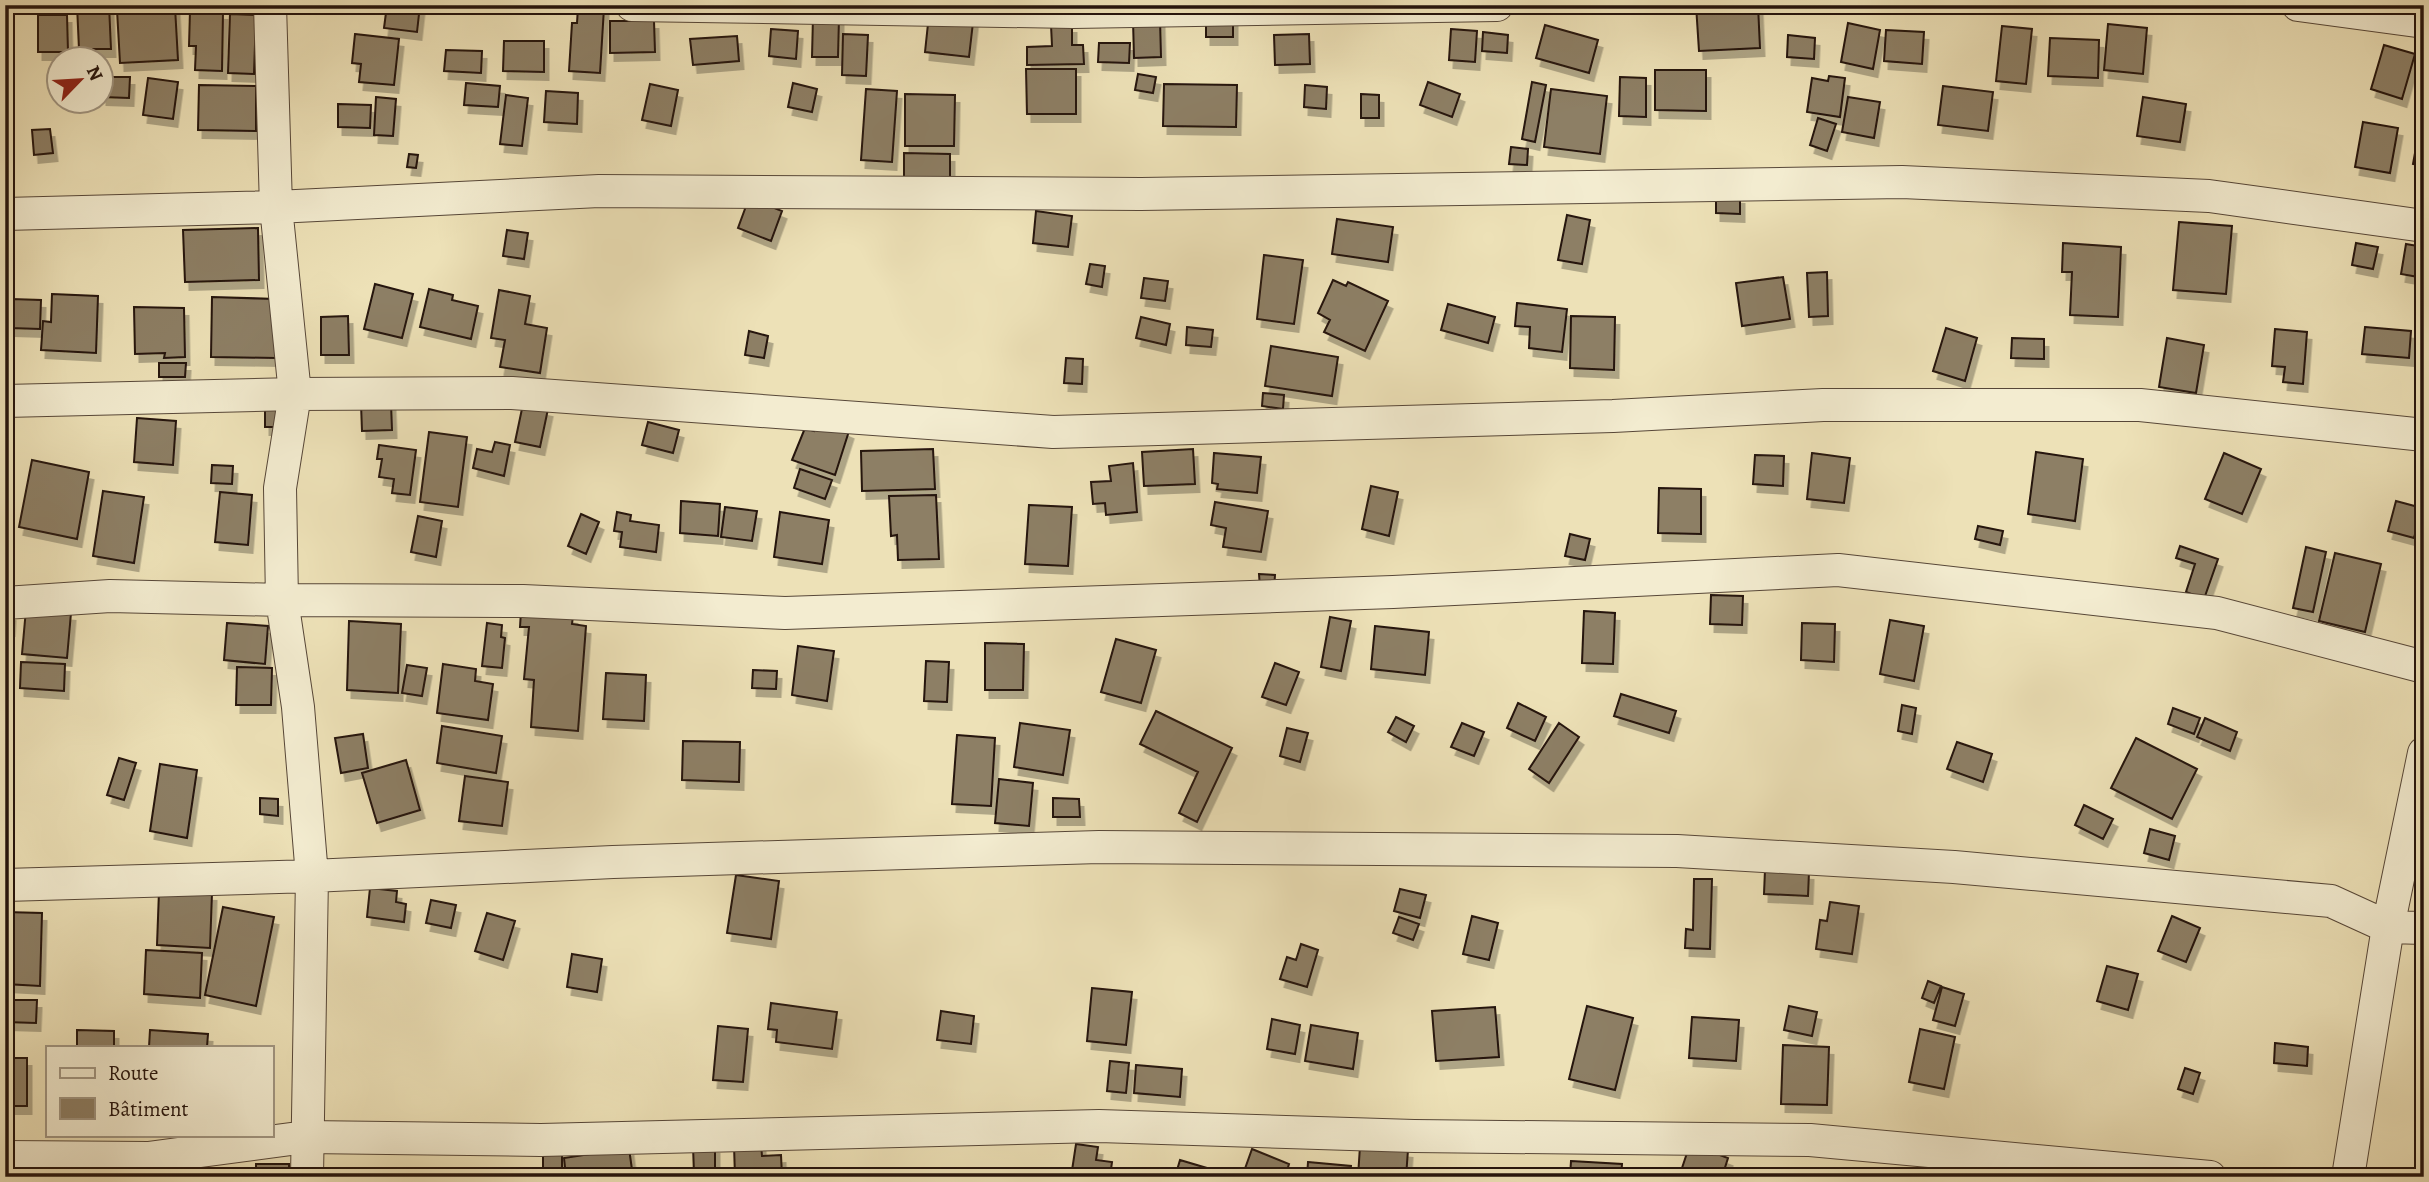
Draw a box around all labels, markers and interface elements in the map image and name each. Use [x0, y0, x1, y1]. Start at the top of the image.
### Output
north arrow [46, 46, 116, 116]
text: N [80, 61, 109, 85]
legend [46, 1046, 273, 1136]
text: Route [108, 1059, 158, 1087]
text: Bâtiment [108, 1095, 189, 1123]

